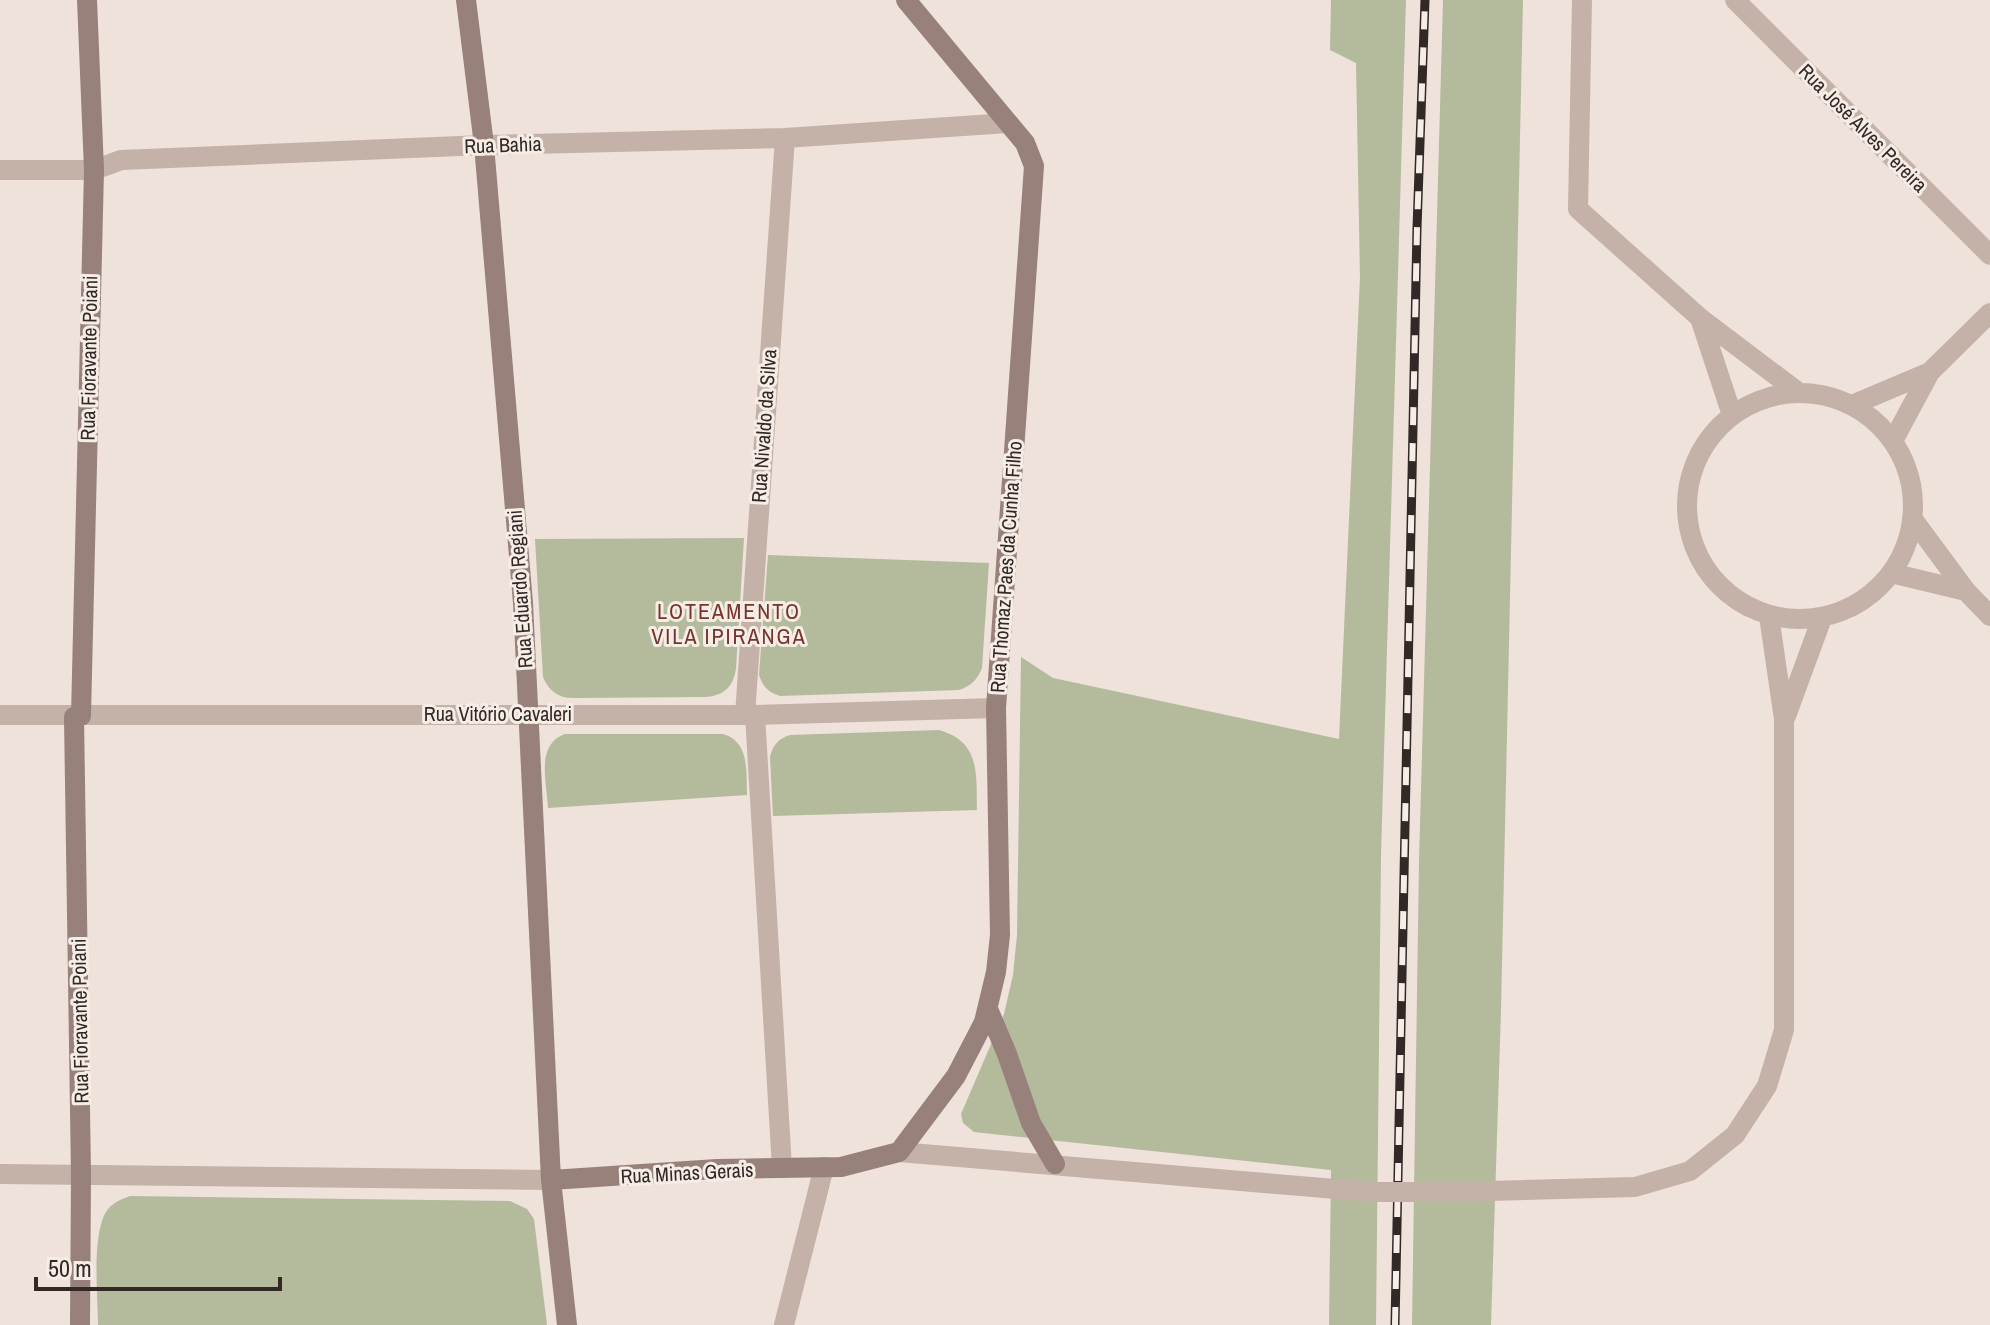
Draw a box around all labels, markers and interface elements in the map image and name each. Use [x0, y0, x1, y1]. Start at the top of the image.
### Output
street label: Rua José Alves Pereira [1793, 58, 1933, 198]
street label: Rua Bahia [464, 130, 542, 159]
street label: Rua Fioravante Poiani [74, 275, 103, 441]
street label: Rua Nivaldo da Silva [745, 348, 782, 504]
street label: Rua Thomaz Paes da Cunha Filho [983, 440, 1028, 694]
street label: Rua Eduardo Regiani [501, 509, 539, 669]
district label: LOTEAMENTO VILA IPIRANGA [651, 596, 807, 651]
street label: Rua Vitório Cavaleri [424, 700, 572, 727]
street label: Rua Fioravante Poiani [65, 938, 94, 1104]
street label: Rua Minas Gerais [620, 1156, 754, 1189]
scale bar [36, 1241, 280, 1291]
text: 50 m [48, 1252, 92, 1284]

